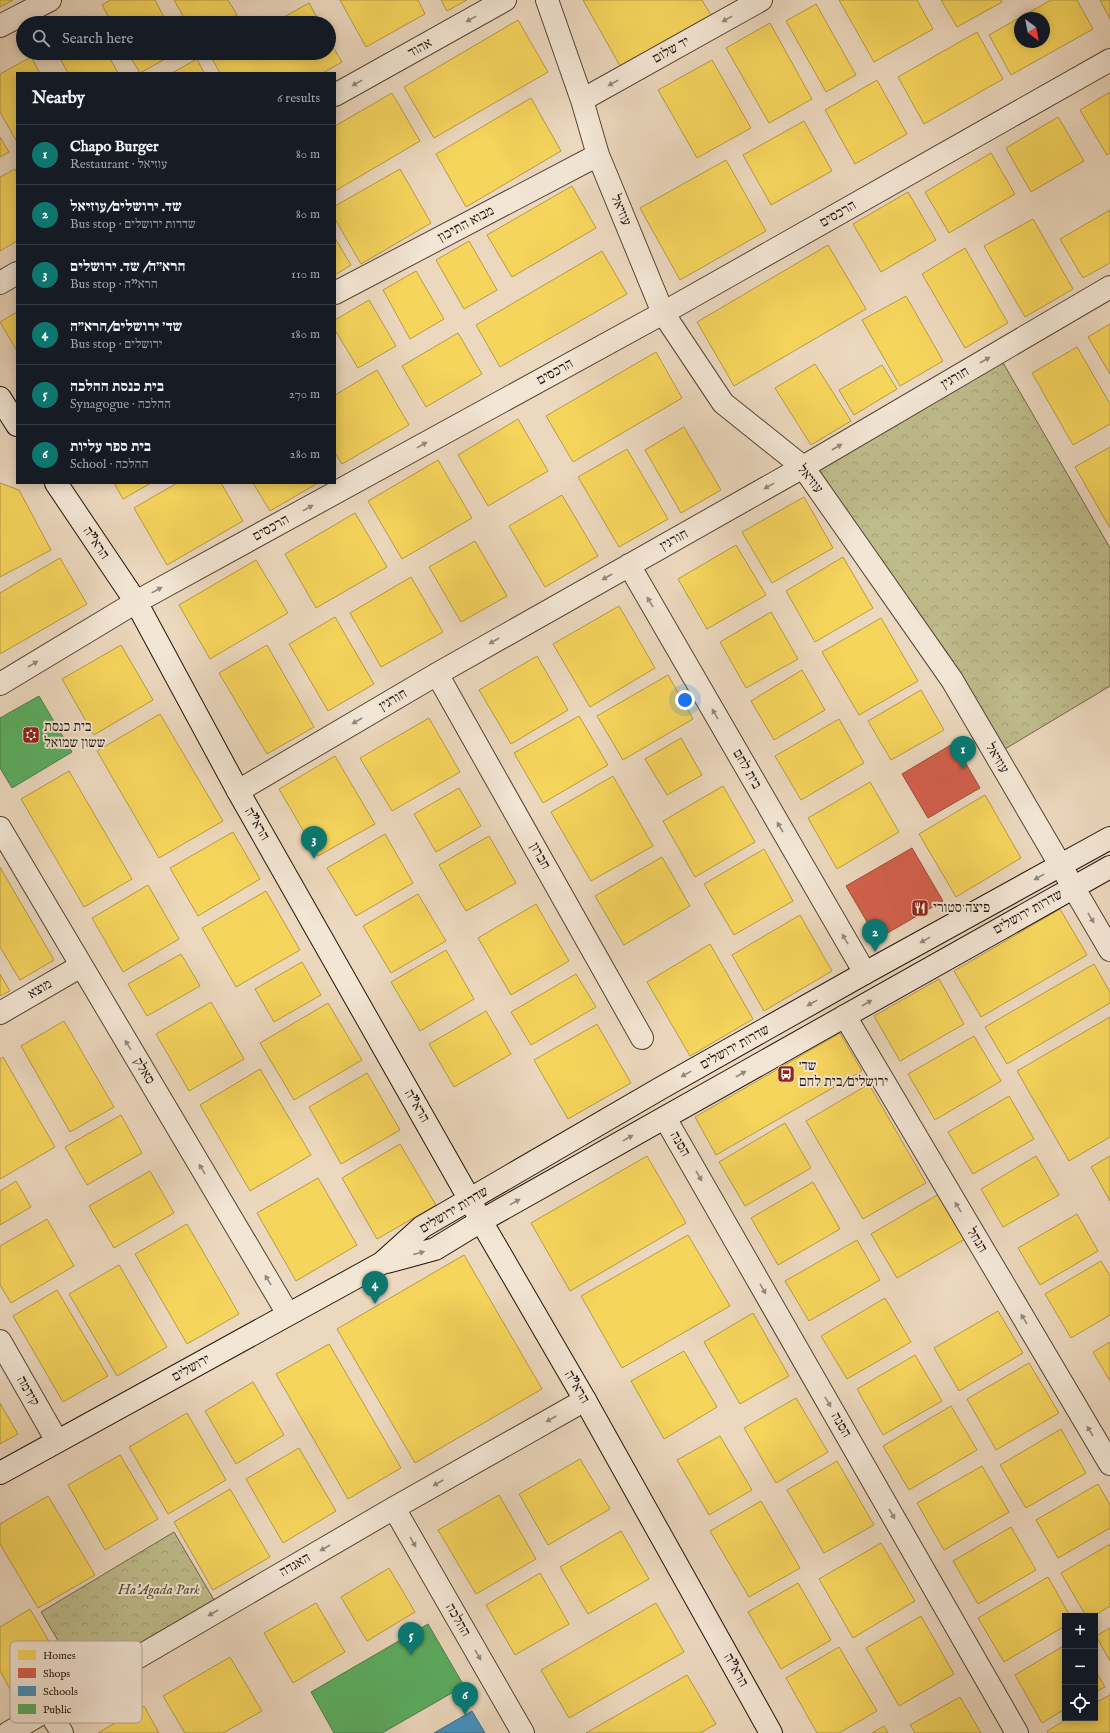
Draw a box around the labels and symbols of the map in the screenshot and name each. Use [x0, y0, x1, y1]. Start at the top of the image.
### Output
north arrow [1014, 12, 1050, 48]
one-way arrow [465, 16, 477, 22]
one-way arrow [721, 16, 733, 22]
street label: יד שלום [649, 32, 693, 68]
street label: אהוד [405, 34, 435, 62]
one-way arrow [352, 79, 363, 86]
one-way arrow [607, 79, 619, 86]
street label: עוזיאל [607, 192, 635, 229]
street label: הרכסים [817, 196, 859, 232]
street label: מבוא התיכון [435, 202, 497, 246]
street label: הרכסים [533, 355, 577, 389]
one-way arrow [979, 357, 991, 364]
street label: חורגין [938, 363, 972, 393]
one-way arrow [416, 442, 428, 448]
one-way arrow [831, 444, 843, 451]
street label: עוזיאל [793, 461, 827, 497]
one-way arrow [763, 483, 775, 489]
one-way arrow [302, 504, 314, 511]
street label: הרכסים [249, 511, 293, 545]
street label: הרא"ה [78, 523, 114, 563]
street label: חורגין [657, 525, 691, 555]
one-way arrow [601, 574, 613, 581]
one-way arrow [151, 587, 163, 594]
one-way arrow [646, 596, 653, 608]
one-way arrow [488, 638, 500, 645]
one-way arrow [28, 660, 38, 668]
street label: חורגין [376, 685, 410, 715]
your location [675, 690, 695, 710]
one-way arrow [711, 708, 718, 720]
one-way arrow [351, 717, 363, 724]
place label: בית כנסת ששון שמואל [44, 718, 106, 752]
synagogue icon: בית כנסת ששון שמואל [21, 725, 41, 745]
pin: 1 [950, 736, 976, 769]
street label: עוזיאל [981, 740, 1013, 777]
street label: בית לחם [728, 746, 766, 793]
street label: הרא"ה [240, 804, 274, 844]
one-way arrow [776, 821, 783, 833]
pin: 3 [301, 826, 327, 859]
street label: חברון [525, 839, 555, 873]
one-way arrow [1033, 874, 1045, 881]
street label: שדרות ירושלים [990, 885, 1066, 939]
restaurant icon: פיצה סטורי [910, 898, 930, 918]
place label: פיצה סטורי [933, 899, 990, 917]
one-way arrow [1088, 912, 1095, 924]
pin: 2 [862, 919, 888, 952]
one-way arrow [842, 934, 849, 945]
one-way arrow [919, 936, 931, 943]
street label: מוצא [25, 975, 55, 1003]
one-way arrow [806, 1000, 818, 1007]
one-way arrow [861, 1000, 873, 1007]
street label: שדרות ירושלים [697, 1020, 773, 1074]
one-way arrow [124, 1040, 132, 1050]
street label: סאלק [129, 1054, 159, 1088]
place label: שד׳ ירושלים/בית לחם [799, 1057, 888, 1091]
bus stop icon: שד׳ ירושלים/בית לחם [776, 1064, 796, 1084]
one-way arrow [680, 1070, 692, 1077]
one-way arrow [736, 1071, 747, 1078]
street label: הרא"ה [400, 1086, 434, 1126]
street label: הסנה [666, 1128, 694, 1160]
one-way arrow [622, 1135, 634, 1142]
one-way arrow [198, 1163, 205, 1175]
one-way arrow [695, 1170, 702, 1182]
street label: שדרות ירושלים [416, 1182, 492, 1238]
one-way arrow [509, 1198, 521, 1205]
one-way arrow [954, 1201, 961, 1213]
street label: הנחל [962, 1224, 992, 1256]
one-way arrow [413, 1250, 425, 1256]
pin: 4 [362, 1271, 388, 1304]
one-way arrow [264, 1275, 272, 1285]
one-way arrow [760, 1283, 767, 1295]
one-way arrow [1020, 1314, 1028, 1324]
street label: ירושלים [169, 1350, 213, 1386]
street label: הרא"ה [560, 1367, 594, 1407]
street label: קידמה [12, 1373, 44, 1409]
one-way arrow [824, 1396, 831, 1408]
street label: הסנה [827, 1409, 855, 1441]
one-way arrow [545, 1415, 557, 1422]
one-way arrow [1087, 1425, 1094, 1437]
one-way arrow [432, 1480, 444, 1487]
one-way arrow [889, 1509, 896, 1520]
one-way arrow [410, 1536, 417, 1548]
one-way arrow [320, 1544, 330, 1552]
street label: האגדה [276, 1549, 314, 1581]
park label: Ha'Agada Park [117, 1581, 200, 1600]
street label: ההלכה [441, 1600, 475, 1640]
one-way arrow [207, 1610, 219, 1617]
pin: 5 [398, 1622, 424, 1655]
legend [10, 1641, 142, 1723]
text: Homes [43, 1649, 76, 1663]
one-way arrow [474, 1649, 481, 1660]
street label: הרא"ה [719, 1650, 753, 1690]
text: Shops [43, 1667, 70, 1681]
pin: 6 [452, 1682, 478, 1715]
text: Schools [43, 1685, 78, 1699]
text: Public [43, 1703, 72, 1717]

